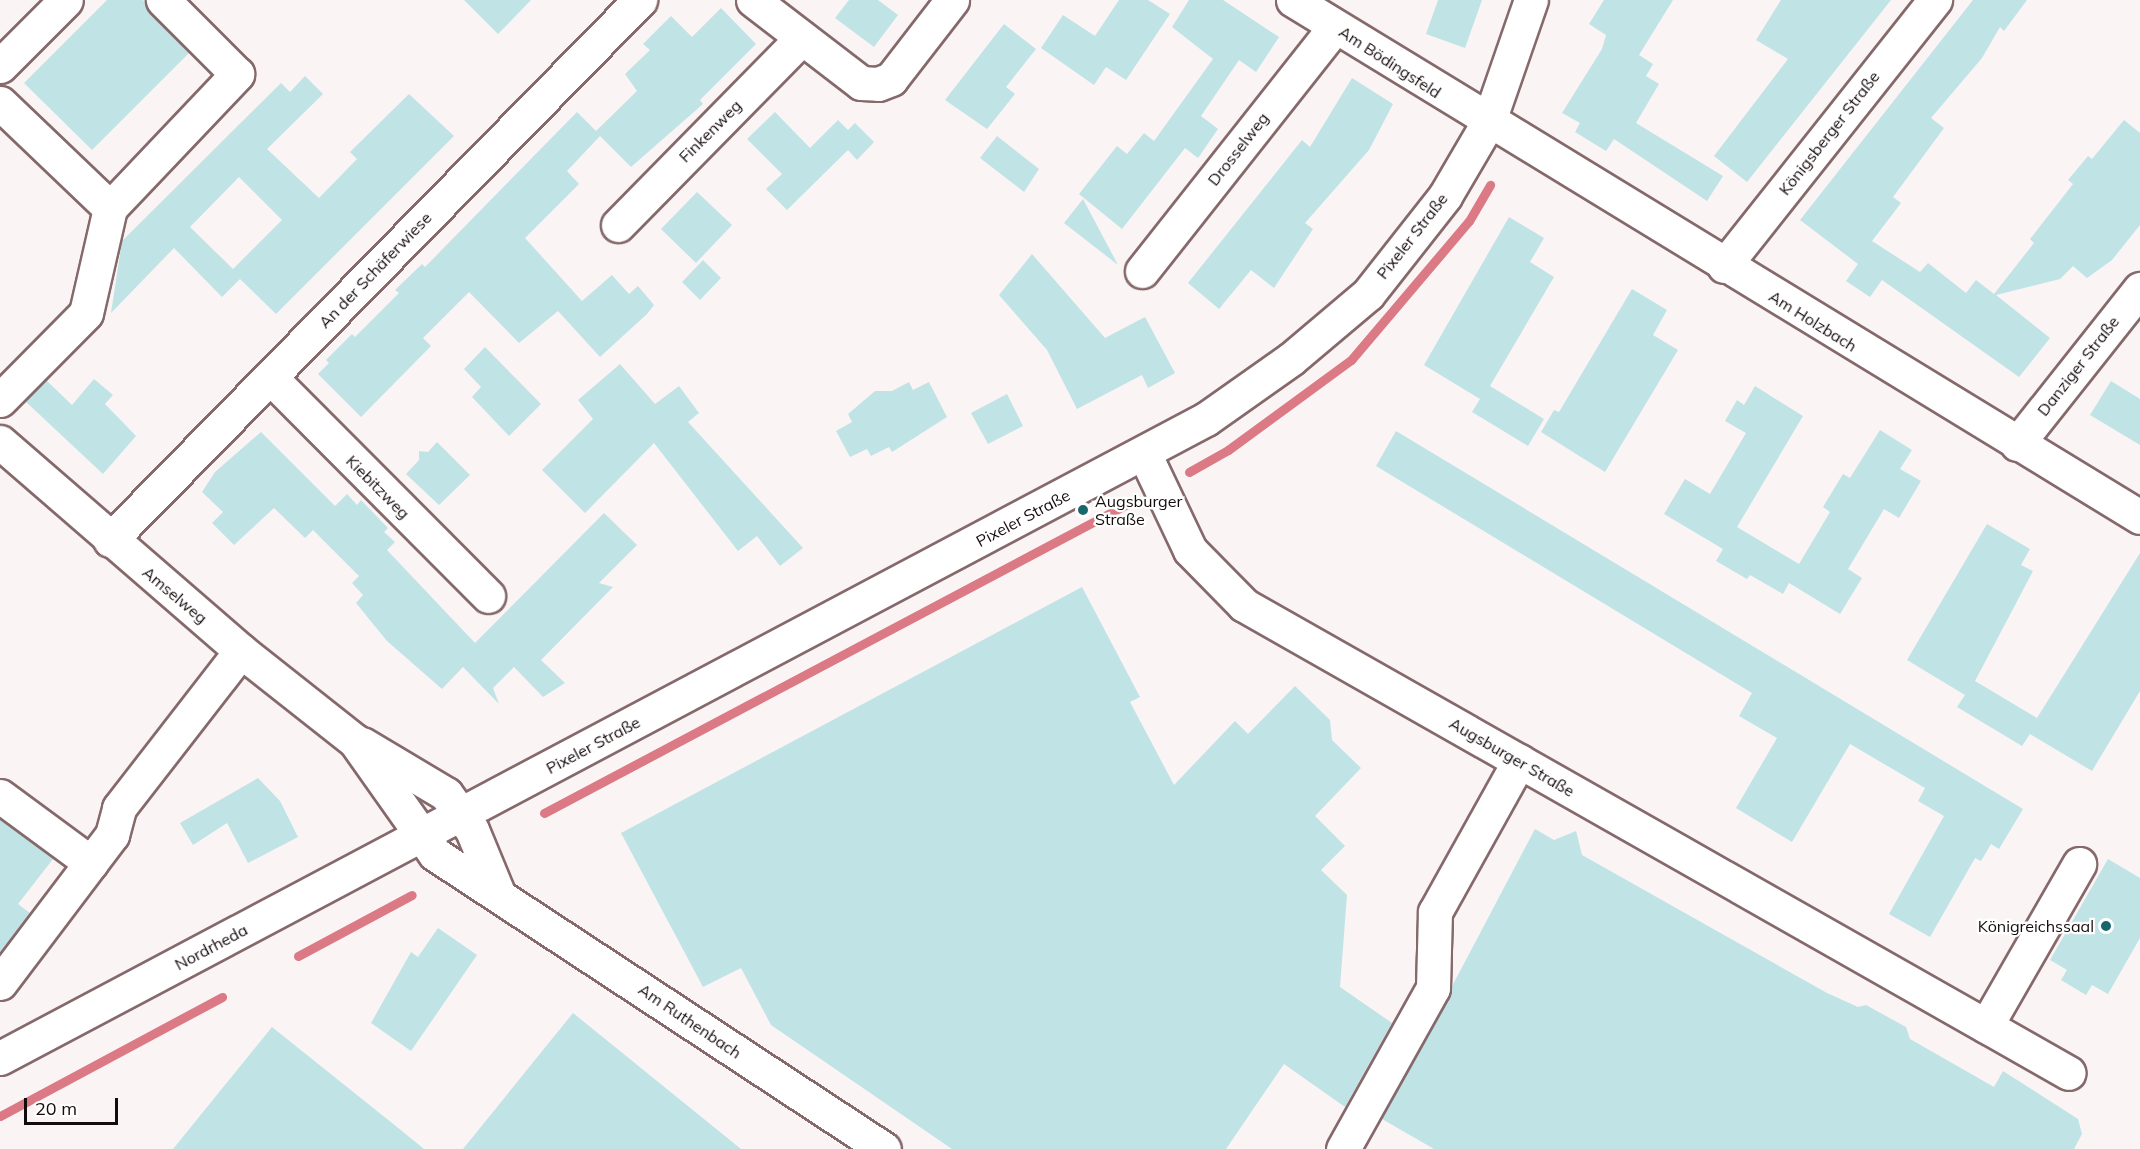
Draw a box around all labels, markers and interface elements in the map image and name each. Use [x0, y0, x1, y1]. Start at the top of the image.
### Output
street label: Am Bödingsfeld [1335, 22, 1445, 102]
street label: Königsberger Straße [1775, 67, 1883, 199]
street label: Finkenweg [675, 96, 745, 166]
street label: Drosselweg [1204, 109, 1272, 189]
street label: Pixeler Straße [1373, 189, 1451, 283]
street label: An der Schäferwiese [315, 208, 435, 332]
street label: Am Holzbach [1766, 286, 1860, 356]
street label: Danziger Straße [2033, 312, 2123, 420]
street label: Kiebitzweg [342, 451, 414, 523]
street label: Pixeler Straße [973, 485, 1073, 551]
place label: Augsburger Straße [1095, 491, 1182, 529]
marker: Augsburger Straße [1076, 503, 1090, 517]
street label: Amselweg [139, 562, 211, 628]
street label: Pixeler Straße [543, 712, 643, 778]
street label: Augsburger Straße [1446, 713, 1578, 801]
place label: Königreichssaal [1978, 916, 2094, 936]
marker: Königreichssaal [2099, 919, 2113, 933]
street label: Nordrheda [171, 920, 251, 974]
street label: Am Ruthenbach [635, 980, 745, 1062]
scale bar [27, 1086, 122, 1124]
text: 20 m [35, 1097, 77, 1120]

